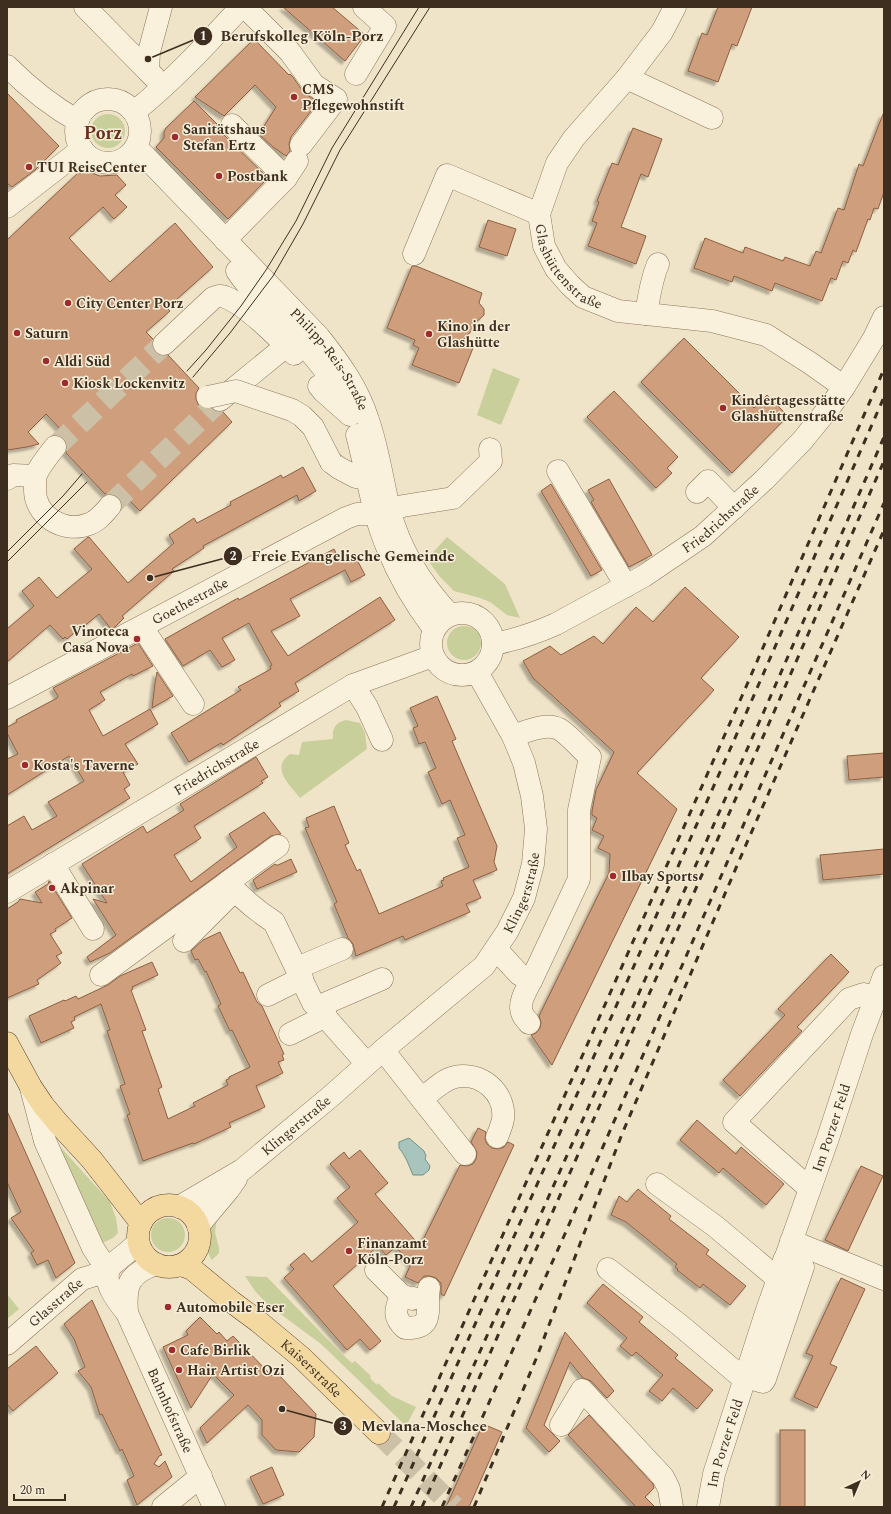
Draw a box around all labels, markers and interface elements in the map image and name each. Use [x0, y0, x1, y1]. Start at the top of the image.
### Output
callout: Berufskolleg Köln-Porz [193, 22, 392, 49]
text: Berufskolleg Köln-Porz [220, 25, 384, 48]
text: 1 [200, 27, 206, 46]
place label: CMS Pflegewohnstift [302, 79, 405, 116]
marker: CMS Pflegewohnstift [289, 92, 299, 102]
place label: Sanitätshaus Stefan Ertz [183, 119, 266, 156]
district label: Porz [84, 120, 122, 147]
marker: Sanitätshaus Stefan Ertz [170, 132, 180, 142]
place label: TUI ReiseCenter [37, 157, 146, 178]
marker: TUI ReiseCenter [24, 162, 34, 172]
place label: Postbank [227, 166, 288, 187]
marker: Postbank [214, 171, 224, 181]
street label: Glashüttenstraße [530, 222, 606, 314]
place label: City Center Porz [76, 293, 183, 314]
marker: City Center Porz [63, 298, 73, 308]
street label: Philipp-Reis-Straße [285, 303, 374, 414]
place label: Kino in der Glashütte [437, 316, 510, 353]
place label: Saturn [25, 323, 69, 344]
marker: Saturn [12, 328, 22, 338]
marker: Kino in der Glashütte [424, 329, 434, 339]
place label: Aldi Süd [54, 351, 110, 372]
marker: Aldi Süd [41, 356, 51, 366]
place label: Kiosk Lockenvitz [73, 373, 185, 394]
marker: Kiosk Lockenvitz [60, 378, 70, 388]
place label: Kindertagesstätte Glashüttenstraße [731, 390, 845, 427]
marker: Kindertagesstätte Glashüttenstraße [718, 403, 728, 413]
street label: Friedrichstraße [677, 479, 764, 558]
callout: Freie Evangelische Gemeinde [223, 542, 463, 569]
text: Freie Evangelische Gemeinde [251, 545, 455, 568]
text: 2 [230, 547, 237, 566]
street label: Goethestraße [148, 572, 232, 630]
place label: Vinoteca Casa Nova [62, 621, 130, 658]
marker: Vinoteca Casa Nova [132, 634, 142, 644]
street label: Friedrichstraße [170, 733, 263, 800]
place label: Kosta's Taverne [33, 755, 135, 776]
marker: Kosta's Taverne [20, 760, 30, 770]
street label: Klingerstraße [498, 851, 544, 937]
place label: Ilbay Sports [621, 866, 698, 887]
marker: Ilbay Sports [608, 871, 618, 881]
place label: Akpinar [60, 878, 114, 899]
marker: Akpinar [47, 883, 57, 893]
street label: Im Porzer Feld [806, 1081, 856, 1175]
street label: Klingerstraße [256, 1090, 335, 1161]
place label: Finanzamt Köln-Porz [357, 1233, 428, 1270]
marker: Finanzamt Köln-Porz [344, 1246, 354, 1256]
street label: Glasstraße [23, 1272, 88, 1332]
place label: Automobile Eser [176, 1297, 284, 1318]
marker: Automobile Eser [163, 1302, 173, 1312]
street label: Kaiserstraße [276, 1334, 347, 1403]
place label: Cafe Birlik [180, 1340, 251, 1361]
marker: Cafe Birlik [167, 1345, 177, 1355]
place label: Hair Artist Ozi [187, 1360, 285, 1381]
street label: Bahnhofstraße [142, 1364, 199, 1457]
marker: Hair Artist Ozi [174, 1365, 184, 1375]
street label: Im Porzer Feld [701, 1396, 748, 1489]
callout: Mevlana-Moschee [333, 1412, 495, 1439]
text: Mevlana-Moschee [361, 1415, 487, 1438]
text: 3 [340, 1417, 347, 1436]
north arrow [839, 1462, 879, 1502]
text: N [856, 1466, 875, 1484]
scale bar [14, 1476, 65, 1502]
text: 20 m [20, 1481, 45, 1500]

